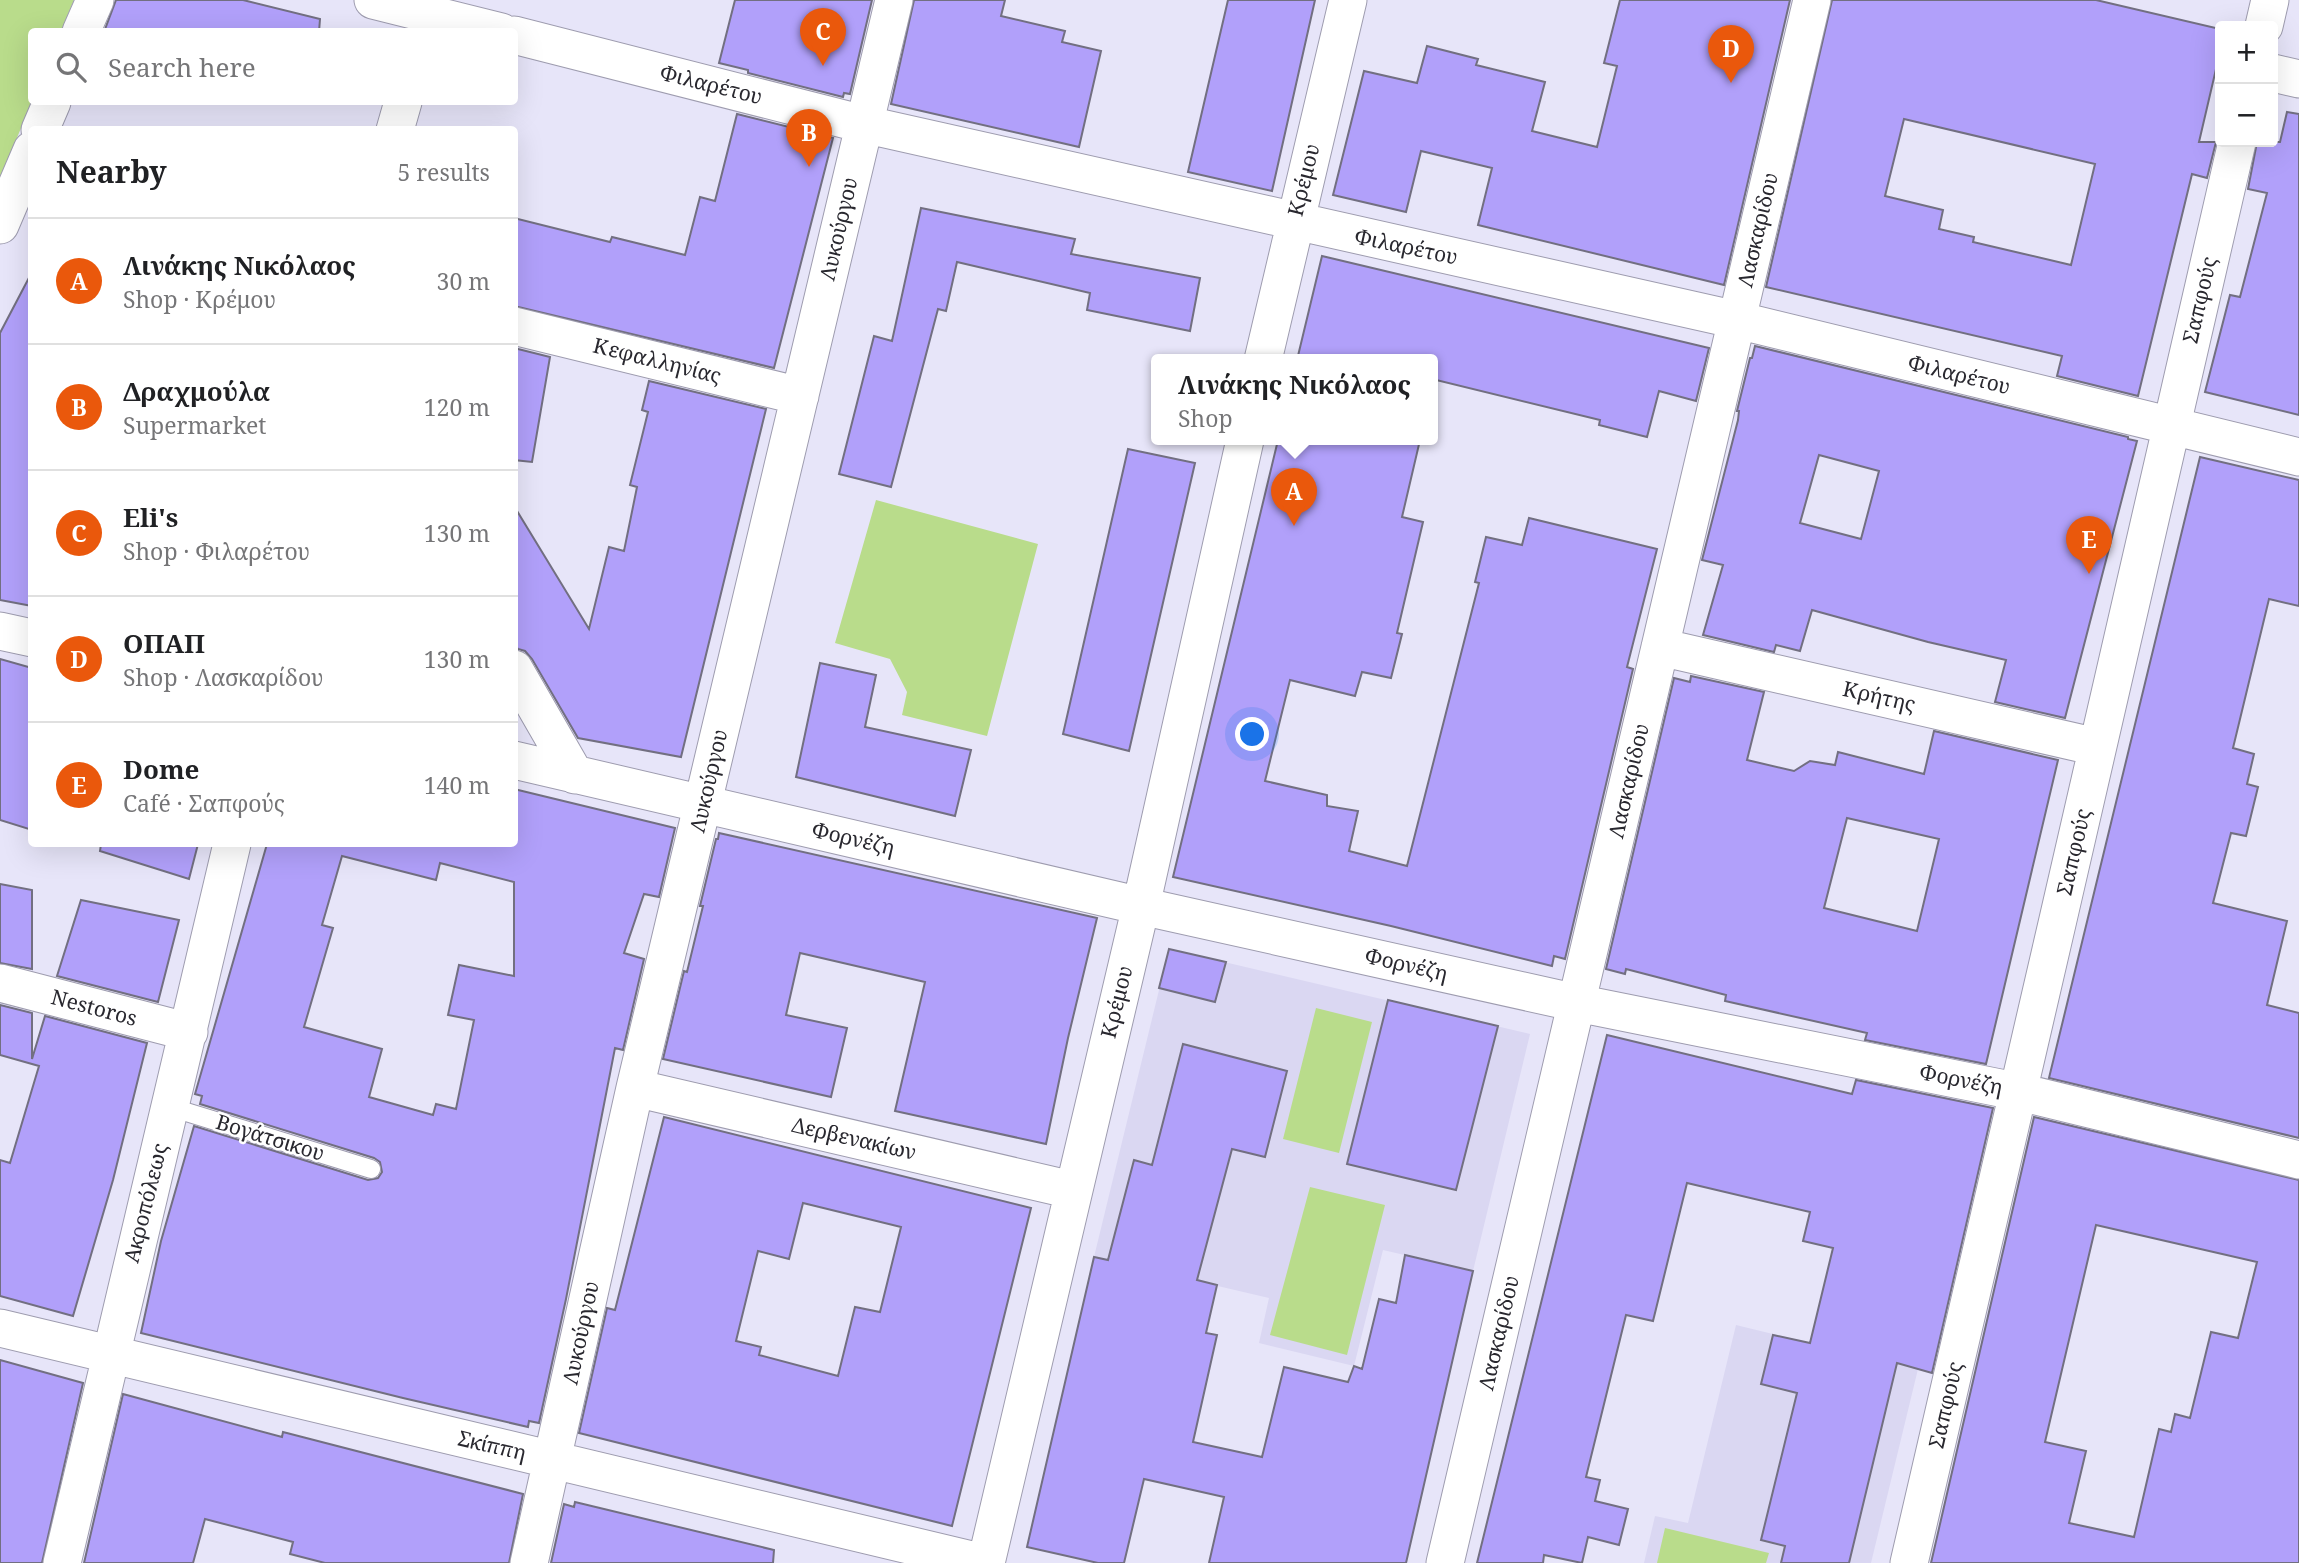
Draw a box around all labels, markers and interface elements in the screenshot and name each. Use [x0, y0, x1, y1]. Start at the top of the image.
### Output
pin: C [800, 8, 846, 66]
map controls [2215, 21, 2278, 147]
button: + [2215, 21, 2278, 84]
pin: D [1708, 25, 1754, 83]
search box [28, 28, 518, 105]
icon: search [52, 48, 90, 86]
text: Search here [108, 49, 256, 85]
street label: Φιλαρέτου [657, 58, 765, 110]
button: − [2215, 84, 2278, 147]
pin: B [786, 109, 832, 167]
street label: Κρέμου [1281, 141, 1326, 219]
text: Nearby [56, 151, 167, 192]
text: 5 results [397, 156, 490, 188]
street label: Λασκαρίδου [1730, 170, 1784, 290]
street label: Λυκούργου [813, 174, 863, 283]
street label: Φιλαρέτου [1352, 221, 1460, 271]
text: Λινάκης Νικόλαος [123, 247, 356, 283]
street label: Σαπφούς [2175, 254, 2223, 346]
text: A [70, 265, 88, 297]
text: 30 m [437, 265, 490, 297]
text: Shop · Κρέμου [123, 283, 276, 315]
street label: Κεφαλληνίας [590, 331, 724, 389]
street label: Φιλαρέτου [1905, 348, 2013, 400]
popup [1151, 354, 1438, 445]
text: Λινάκης Νικόλαος [1178, 366, 1411, 402]
text: Δραχμούλα [123, 373, 270, 409]
text: B [71, 391, 87, 423]
text: 120 m [424, 391, 490, 423]
text: Shop [1178, 402, 1233, 434]
text: Supermarket [123, 409, 266, 441]
pin: A [1271, 468, 1317, 526]
text: Eli's [123, 499, 178, 535]
pin: E [2066, 516, 2112, 574]
text: C [71, 517, 87, 549]
text: 130 m [424, 517, 490, 549]
text: Shop · Φιλαρέτου [123, 535, 310, 567]
text: ΟΠΑΠ [123, 625, 205, 661]
text: D [70, 643, 88, 675]
text: 130 m [424, 643, 490, 675]
text: Shop · Λασκαρίδου [123, 661, 323, 693]
street label: Κρήτης [1840, 674, 1918, 718]
your location [1235, 717, 1269, 751]
street label: Λασκαρίδου [1601, 721, 1655, 841]
street label: Λυκούργου [683, 726, 733, 835]
text: Dome [123, 751, 199, 787]
text: E [71, 769, 87, 801]
text: 140 m [424, 769, 490, 801]
text: Café · Σαπφούς [123, 787, 285, 819]
street label: Σαπφούς [2049, 806, 2097, 898]
street label: Φορνέζη [809, 815, 897, 861]
street label: Φορνέζη [1362, 941, 1450, 987]
street label: Κρέμου [1094, 963, 1139, 1041]
street label: Nestoros [48, 982, 140, 1032]
street label: Φορνέζη [1917, 1057, 2005, 1101]
street label: Βογάτσικου [213, 1107, 328, 1167]
street label: Δερβενακίων [789, 1110, 919, 1166]
street label: Ακροπόλεως [117, 1140, 173, 1265]
street label: Λασκαρίδου [1471, 1273, 1525, 1393]
street label: Λυκούργου [555, 1279, 605, 1387]
street label: Σαπφούς [1921, 1359, 1969, 1451]
street label: Σκίππη [456, 1424, 529, 1466]

